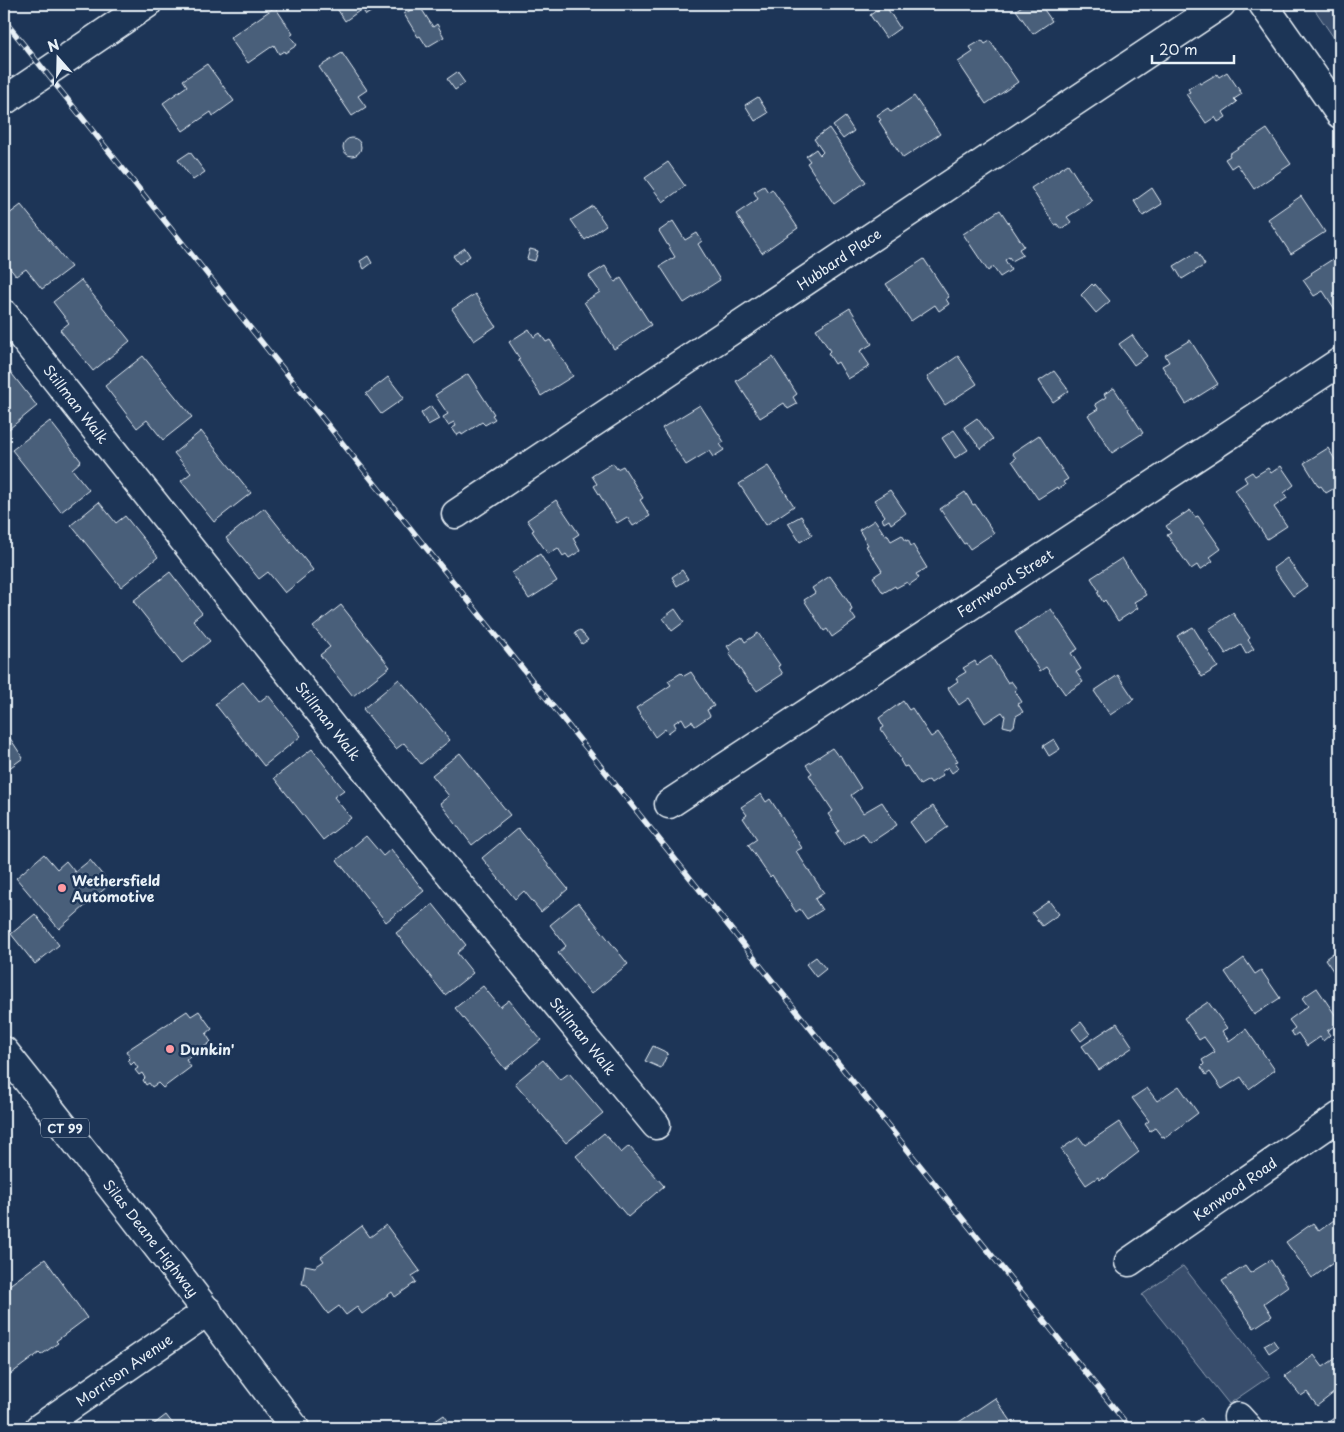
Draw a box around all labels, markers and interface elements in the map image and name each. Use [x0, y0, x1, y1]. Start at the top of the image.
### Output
north arrow [32, 32, 82, 82]
scale bar [1152, 32, 1234, 64]
text: N [45, 34, 62, 57]
text: 20 m [1159, 37, 1198, 60]
street label: Hubbard Place [793, 223, 886, 295]
street label: Stillman Walk [38, 360, 114, 448]
street label: Fernwood Street [953, 544, 1058, 622]
street label: Stillman Walk [290, 677, 366, 765]
place label: Wethersfield Automotive [72, 870, 161, 907]
marker: Wethersfield Automotive [56, 882, 68, 894]
street label: Stillman Walk [545, 992, 621, 1080]
place label: Dunkin' [180, 1039, 235, 1060]
marker: Dunkin' [164, 1043, 176, 1055]
road number: CT 99 [41, 1118, 89, 1138]
street label: Kenwood Road [1189, 1152, 1281, 1226]
street label: Silas Deane Highway [98, 1175, 204, 1301]
street label: Morrison Avenue [71, 1329, 177, 1411]

